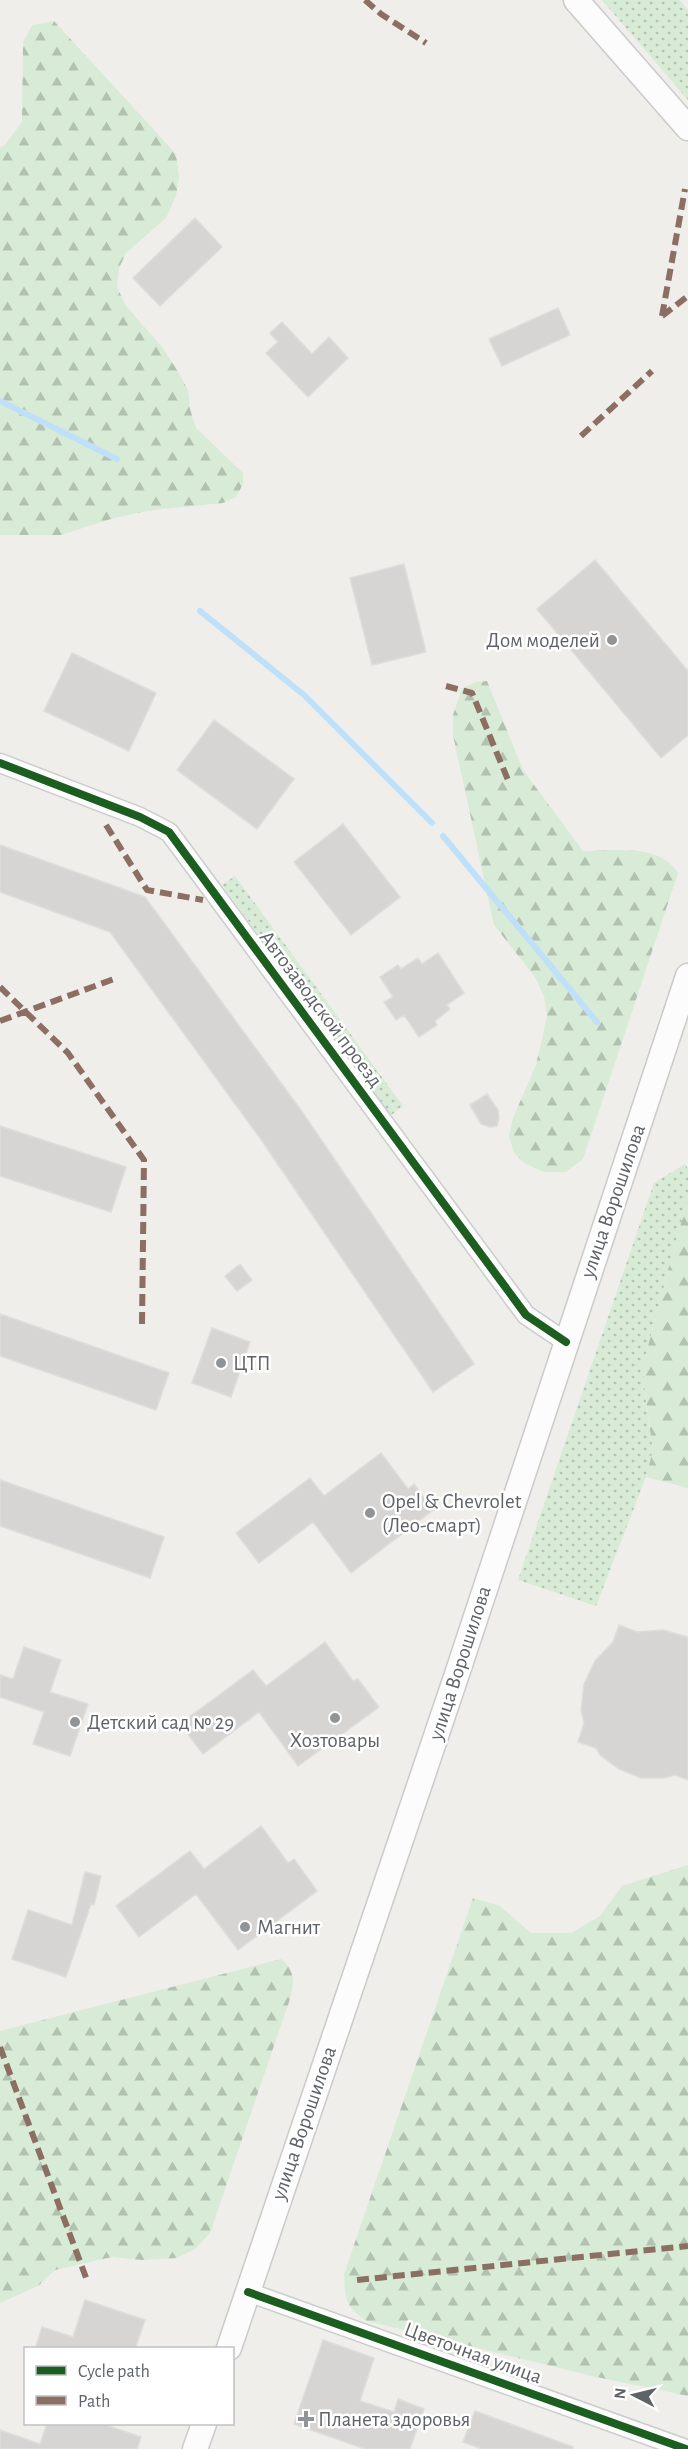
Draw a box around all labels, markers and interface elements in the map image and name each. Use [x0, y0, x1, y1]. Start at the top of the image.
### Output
place label: Дом моделей [486, 630, 600, 651]
marker: Дом моделей [605, 633, 619, 647]
street label: Автозаводской проезд [255, 927, 387, 1091]
street label: улица Ворошилова [577, 1121, 649, 1281]
place label: ЦТП [233, 1353, 271, 1374]
marker: ЦТП [214, 1356, 228, 1370]
place label: Opel & Chevrolet (Лео-смарт) [382, 1491, 522, 1536]
marker: Opel & Chevrolet (Лео-смарт) [363, 1506, 377, 1520]
street label: улица Ворошилова [425, 1583, 495, 1744]
marker: Хозтовары [328, 1711, 342, 1725]
place label: Детский сад № 29 [87, 1712, 234, 1733]
marker: Детский сад № 29 [68, 1715, 82, 1729]
place label: Хозтовары [290, 1730, 380, 1751]
place label: Магнит [257, 1917, 321, 1938]
marker: Магнит [238, 1920, 252, 1934]
street label: улица Ворошилова [268, 2043, 340, 2203]
street label: Цветочная улица [401, 2318, 545, 2388]
legend [24, 2347, 234, 2425]
text: Cycle path [78, 2363, 150, 2381]
north arrow [604, 2365, 664, 2425]
text: N [611, 2387, 629, 2400]
text: Path [78, 2393, 110, 2411]
place label: Планета здоровья [318, 2409, 470, 2430]
marker: Планета здоровья [299, 2412, 313, 2426]

